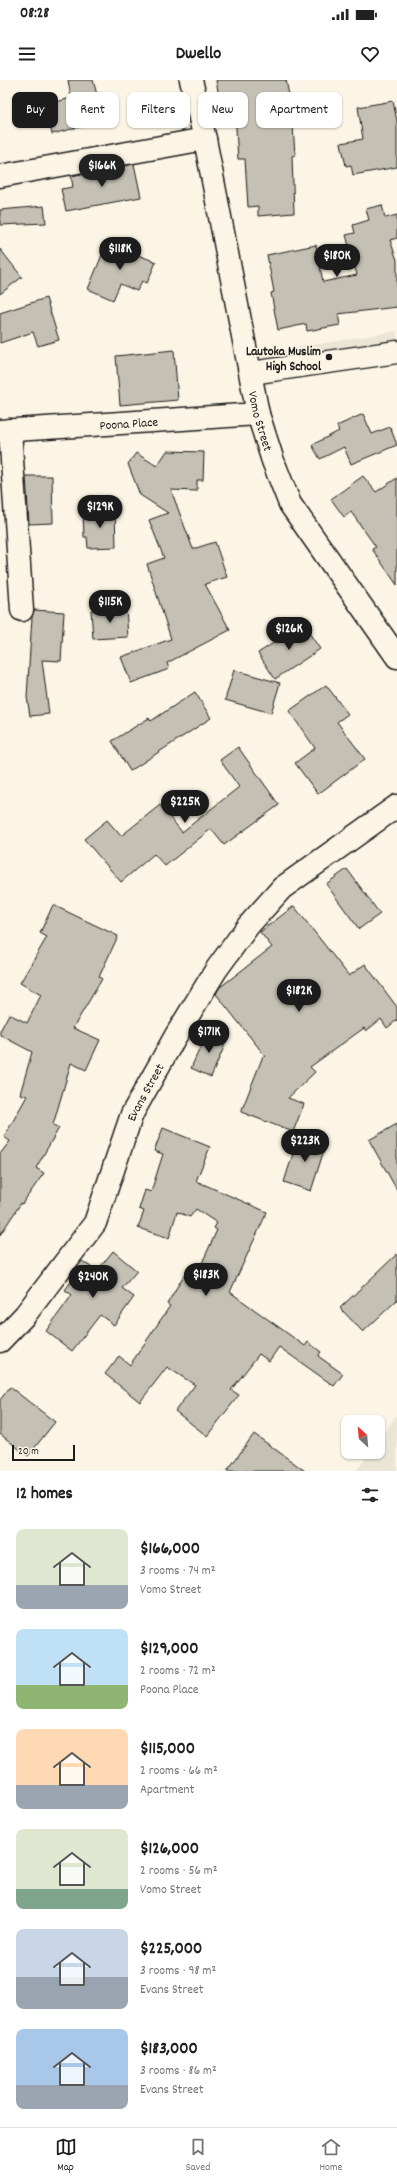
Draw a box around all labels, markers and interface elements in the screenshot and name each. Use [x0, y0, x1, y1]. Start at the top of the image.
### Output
text: 08:28 [20, 3, 49, 25]
text: Dwello [176, 42, 221, 67]
icon: menu [16, 43, 38, 65]
icon: heart [359, 43, 381, 65]
chip: Buy [12, 92, 58, 128]
chip: Rent [66, 92, 119, 128]
chip: Filters [127, 92, 190, 128]
chip: New [198, 92, 248, 128]
chip: Apartment [256, 92, 342, 128]
pin: $166K [74, 154, 130, 188]
text: $166K [88, 157, 116, 176]
pin: $118K [92, 237, 148, 271]
text: $118K [108, 240, 132, 259]
pin: $180K [309, 244, 365, 278]
text: $180K [323, 247, 351, 266]
place label: Lautoka Muslim High School [246, 343, 322, 377]
marker: Lautoka Muslim High School [324, 352, 334, 362]
street label: Vomo Street [242, 390, 276, 454]
street label: Poona Place [99, 414, 159, 436]
pin: $129K [72, 495, 128, 529]
text: $129K [86, 498, 114, 517]
pin: $115K [82, 590, 138, 624]
text: $115K [98, 593, 122, 612]
pin: $126K [261, 617, 317, 651]
text: $126K [275, 620, 303, 639]
pin: $225K [157, 790, 213, 824]
text: $225K [170, 793, 200, 812]
pin: $182K [271, 979, 327, 1013]
text: $182K [286, 982, 312, 1001]
pin: $171K [181, 1020, 237, 1054]
text: $171K [197, 1023, 221, 1042]
street label: Evans Street [123, 1061, 170, 1124]
pin: $223K [277, 1129, 333, 1163]
text: $223K [290, 1132, 320, 1151]
pin: $183K [178, 1263, 234, 1297]
pin: $240K [65, 1265, 121, 1299]
text: $183K [193, 1266, 219, 1285]
text: $240K [78, 1268, 108, 1287]
north arrow [341, 1415, 385, 1459]
map controls [341, 1415, 385, 1459]
scale bar [12, 1443, 75, 1462]
text: 20 m [18, 1444, 39, 1460]
text: 12 homes [16, 1483, 73, 1507]
icon: filters [359, 1484, 381, 1506]
text: $166,000 [140, 1538, 200, 1562]
icon: home [48, 1545, 96, 1593]
text: 3 rooms · 74 m² [140, 1562, 216, 1581]
text: Vomo Street [140, 1581, 201, 1600]
text: $129,000 [140, 1638, 199, 1662]
icon: home [48, 1645, 96, 1693]
text: 2 rooms · 72 m² [140, 1662, 216, 1681]
text: Poona Place [140, 1681, 199, 1700]
text: $115,000 [140, 1738, 195, 1762]
icon: home [48, 1745, 96, 1793]
text: 2 rooms · 66 m² [140, 1762, 218, 1781]
text: Apartment [140, 1781, 194, 1800]
text: $126,000 [140, 1838, 199, 1862]
icon: home [48, 1845, 96, 1893]
text: 2 rooms · 56 m² [140, 1862, 217, 1881]
text: Vomo Street [140, 1881, 201, 1900]
text: $225,000 [140, 1938, 202, 1962]
icon: home [48, 1945, 96, 1993]
text: 3 rooms · 98 m² [140, 1962, 216, 1981]
text: Evans Street [140, 1981, 203, 2000]
text: $183,000 [140, 2038, 198, 2062]
icon: home [48, 2045, 96, 2093]
text: 3 rooms · 86 m² [140, 2062, 217, 2081]
text: Evans Street [140, 2081, 203, 2100]
tab: Map [55, 2136, 77, 2176]
tab: Saved [186, 2136, 210, 2176]
tab: Home [319, 2136, 342, 2176]

